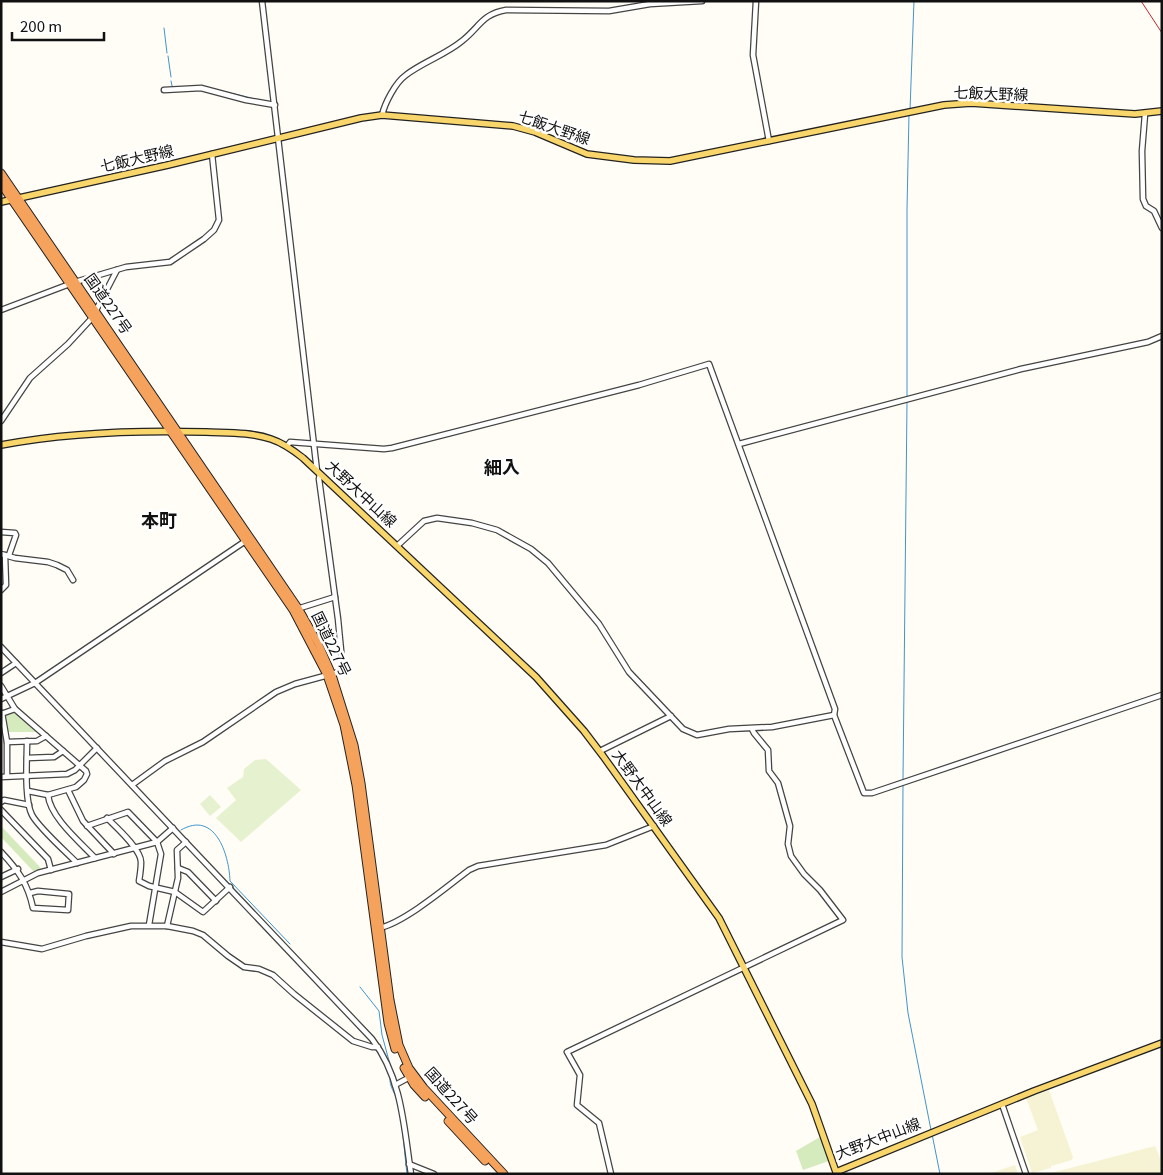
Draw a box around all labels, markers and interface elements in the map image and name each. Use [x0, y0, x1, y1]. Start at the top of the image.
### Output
scale bar [12, 10, 105, 42]
text: 200 m [20, 15, 62, 36]
street label: 七飯大野線 [953, 81, 1029, 104]
street label: 七飯大野線 [516, 104, 593, 149]
street label: 七飯大野線 [98, 139, 176, 176]
street label: 国道227号 [81, 268, 138, 338]
district label: 細入 [484, 453, 520, 479]
street label: 大野大中山線 [322, 455, 402, 531]
district label: 本町 [141, 506, 177, 532]
street label: 国道227号 [308, 607, 357, 679]
street label: 大野大中山線 [608, 745, 678, 830]
street label: 国道227号 [421, 1062, 483, 1128]
street label: 大野大中山線 [832, 1112, 923, 1164]

